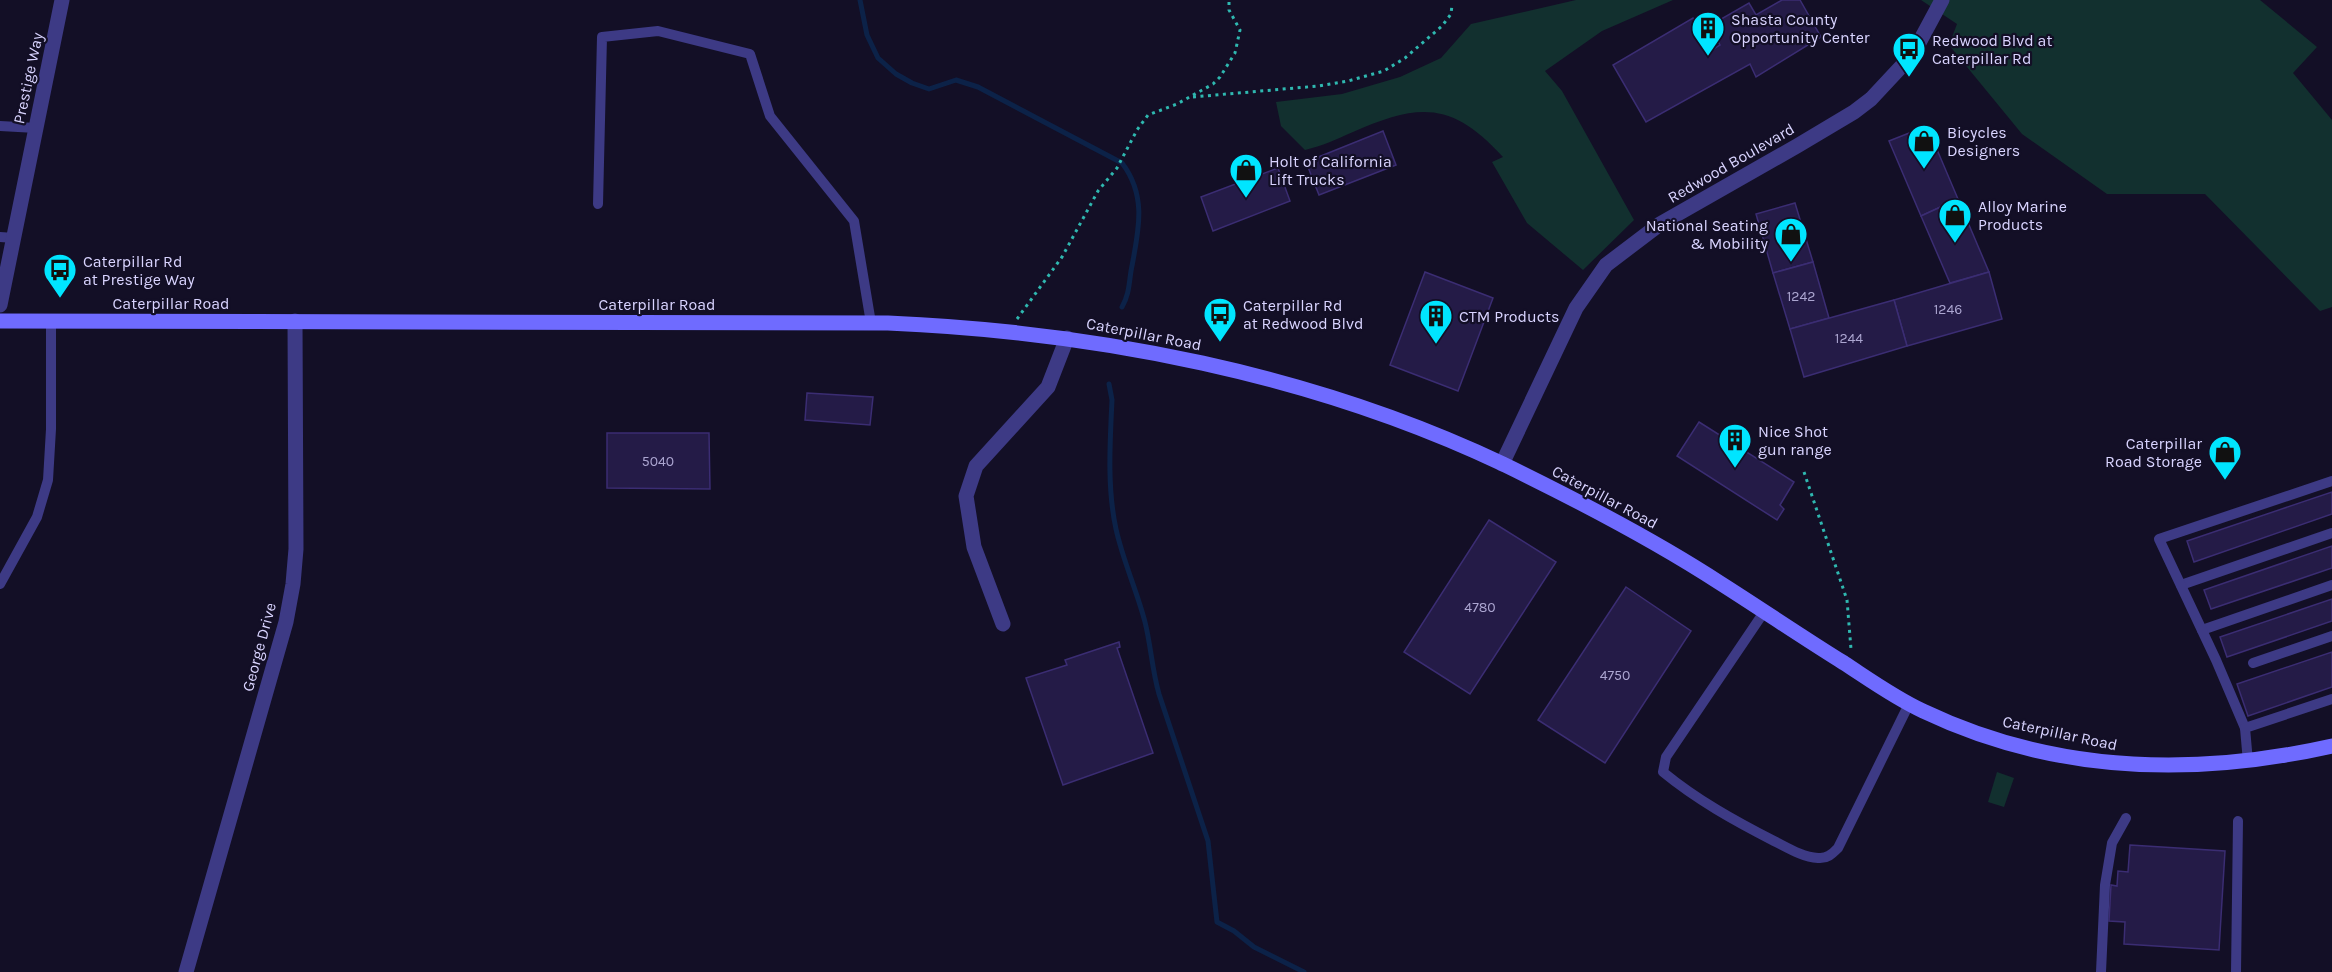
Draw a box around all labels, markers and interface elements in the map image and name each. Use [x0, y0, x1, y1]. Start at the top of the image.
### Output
building icon: Shasta County Opportunity Center [1690, 10, 1726, 57]
place label: Shasta County Opportunity Center [1731, 10, 1870, 47]
street label: Prestige Way [9, 30, 47, 126]
bus stop icon: Redwood Blvd at Caterpillar Rd [1891, 31, 1927, 78]
place label: Redwood Blvd at Caterpillar Rd [1932, 31, 2052, 68]
street label: Redwood Boulevard [1664, 119, 1798, 207]
shop icon: Bicycles Designers [1906, 123, 1942, 170]
place label: Bicycles Designers [1947, 123, 2020, 160]
shop icon: Holt of California Lift Trucks [1228, 152, 1264, 199]
place label: Holt of California Lift Trucks [1269, 152, 1392, 189]
shop icon: Alloy Marine Products [1937, 197, 1973, 244]
place label: Alloy Marine Products [1978, 197, 2067, 234]
place label: National Seating & Mobility [1646, 216, 1769, 253]
shop icon: National Seating & Mobility [1773, 216, 1809, 263]
bus stop icon: Caterpillar Rd at Prestige Way [42, 252, 78, 299]
place label: Caterpillar Rd at Prestige Way [83, 252, 195, 289]
house number: 1242 [1787, 288, 1815, 305]
street label: Caterpillar Road [113, 294, 229, 313]
street label: Caterpillar Road [599, 295, 715, 314]
bus stop icon: Caterpillar Rd at Redwood Blvd [1202, 296, 1238, 343]
place label: Caterpillar Rd at Redwood Blvd [1243, 296, 1363, 333]
building icon: CTM Products [1418, 298, 1454, 345]
house number: 1246 [1934, 301, 1962, 318]
place label: CTM Products [1459, 307, 1559, 326]
street label: Caterpillar Road [1085, 314, 1203, 354]
house number: 1244 [1835, 330, 1863, 347]
building icon: Nice Shot gun range [1717, 422, 1753, 469]
place label: Nice Shot gun range [1758, 422, 1832, 459]
place label: Caterpillar Road Storage [2105, 434, 2202, 471]
shop icon: Caterpillar Road Storage [2207, 434, 2243, 481]
house number: 5040 [642, 453, 674, 470]
street label: Caterpillar Road [1549, 461, 1661, 533]
house number: 4780 [1464, 599, 1496, 616]
street label: George Drive [238, 600, 280, 694]
house number: 4750 [1600, 667, 1630, 684]
street label: Caterpillar Road [2001, 712, 2119, 754]

